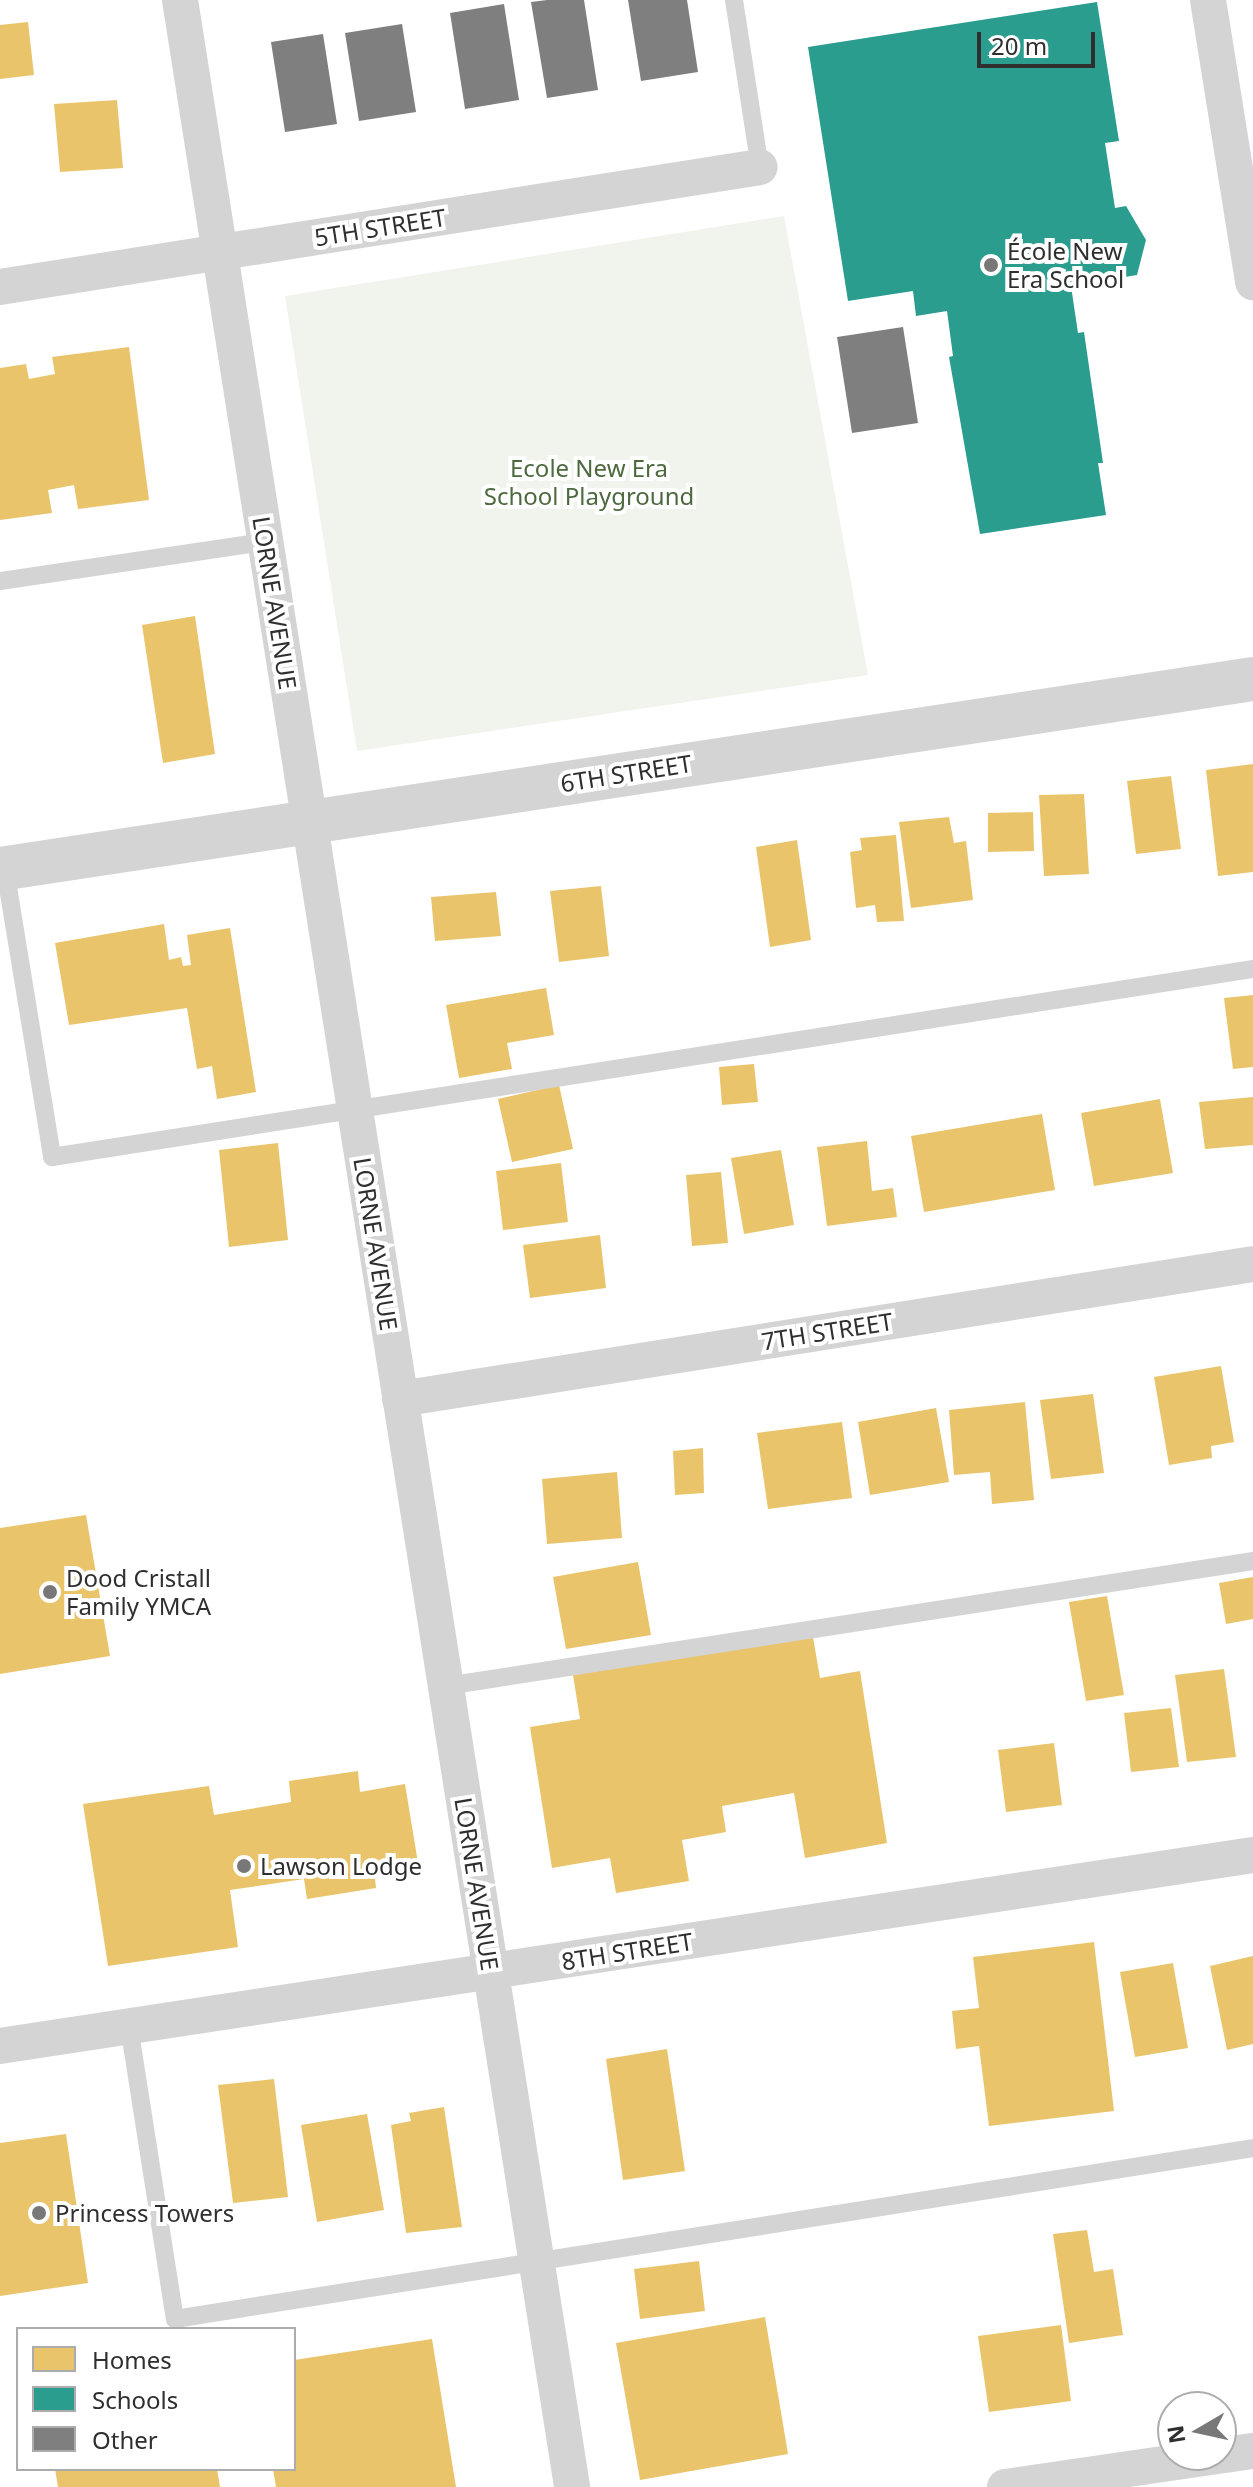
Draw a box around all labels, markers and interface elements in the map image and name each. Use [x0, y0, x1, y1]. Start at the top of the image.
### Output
scale bar [981, 16, 1099, 66]
text: 20 m [991, 29, 1047, 62]
street label: 5TH STREET [312, 202, 448, 252]
place label: École New Era School [1007, 237, 1124, 293]
marker: École New Era School [982, 256, 1000, 274]
park label: Ecole New Era School Playground [484, 454, 694, 510]
street label: LORNE AVENUE [247, 514, 303, 692]
street label: 6TH STREET [558, 748, 694, 798]
street label: LORNE AVENUE [348, 1155, 404, 1333]
street label: 7TH STREET [759, 1306, 895, 1356]
place label: Dood Cristall Family YMCA [66, 1564, 211, 1620]
marker: Dood Cristall Family YMCA [41, 1583, 59, 1601]
street label: LORNE AVENUE [449, 1795, 505, 1973]
place label: Lawson Lodge [260, 1852, 422, 1880]
marker: Lawson Lodge [235, 1857, 253, 1875]
street label: 8TH STREET [559, 1926, 695, 1976]
place label: Princess Towers [55, 2199, 234, 2227]
marker: Princess Towers [30, 2204, 48, 2222]
legend [16, 2327, 296, 2471]
text: Homes [92, 2343, 172, 2376]
text: Schools [92, 2383, 178, 2416]
north arrow [1157, 2391, 1237, 2471]
text: Other [92, 2423, 158, 2456]
text: N [1159, 2423, 1191, 2446]

